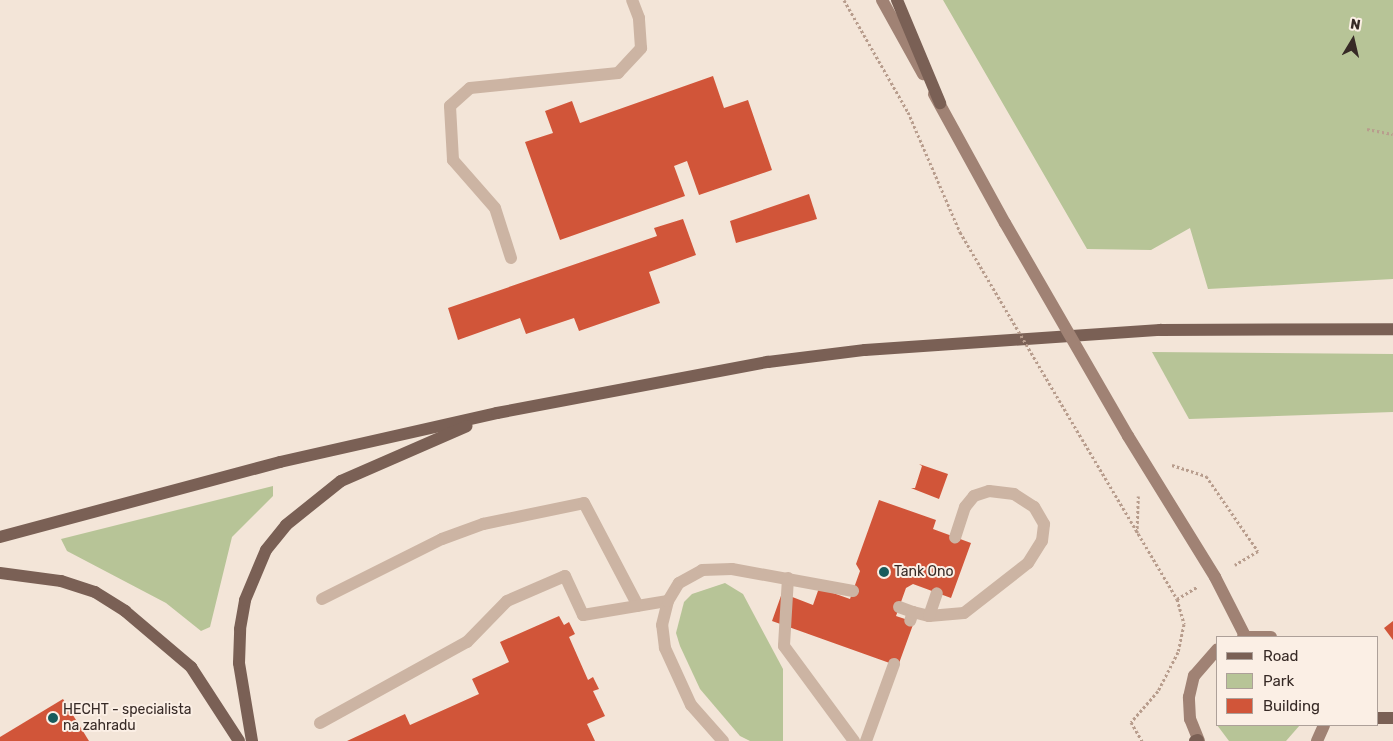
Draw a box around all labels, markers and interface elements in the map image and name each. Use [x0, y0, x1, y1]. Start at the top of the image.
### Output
north arrow [1328, 15, 1378, 65]
text: N [1349, 16, 1362, 34]
place label: Tank Ono [894, 564, 954, 580]
marker: Tank Ono [878, 566, 890, 578]
legend [1216, 636, 1378, 726]
text: Road [1263, 647, 1299, 665]
text: Park [1263, 672, 1294, 690]
text: Building [1263, 697, 1320, 715]
place label: HECHT - specialista na zahradu [63, 702, 192, 734]
marker: HECHT - specialista na zahradu [47, 712, 59, 724]

